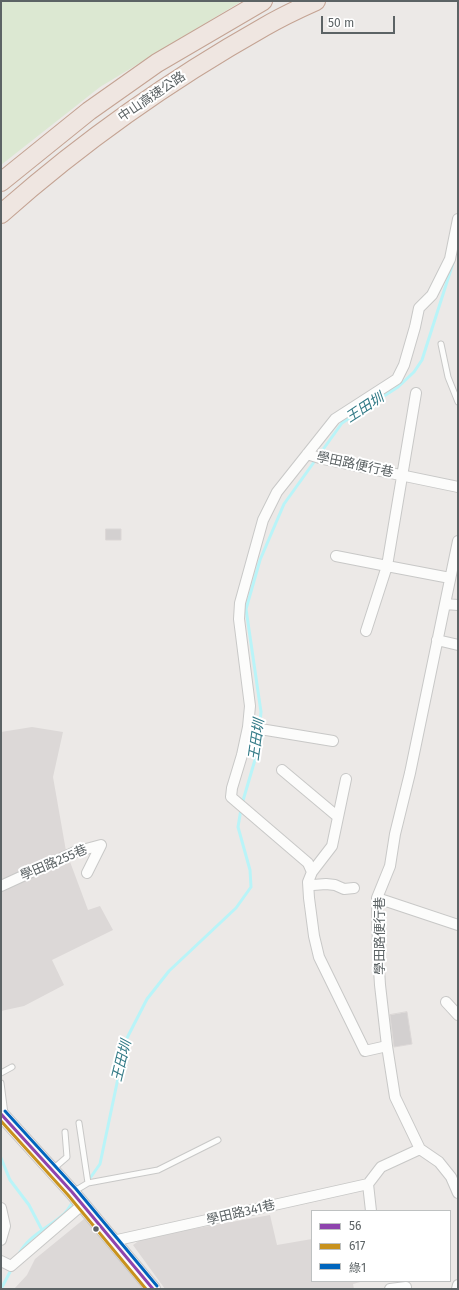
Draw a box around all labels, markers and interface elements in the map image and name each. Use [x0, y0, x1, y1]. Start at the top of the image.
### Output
scale bar [323, 8, 397, 34]
text: 50 m [328, 16, 354, 30]
street label: 中山高速公路 [115, 69, 189, 125]
water label: 王田圳 [343, 390, 387, 426]
street label: 學田路便行巷 [315, 449, 395, 481]
water label: 王田圳 [246, 718, 268, 762]
street label: 學田路255巷 [18, 842, 90, 884]
street label: 學田路便行巷 [372, 897, 388, 975]
water label: 王田圳 [109, 1039, 135, 1083]
street label: 學田路341巷 [205, 1198, 277, 1228]
legend [311, 1210, 451, 1282]
text: 56 [349, 1219, 361, 1233]
unlabelled marker [91, 1224, 101, 1234]
text: 617 [349, 1239, 365, 1253]
text: 綠1 [349, 1261, 366, 1275]

